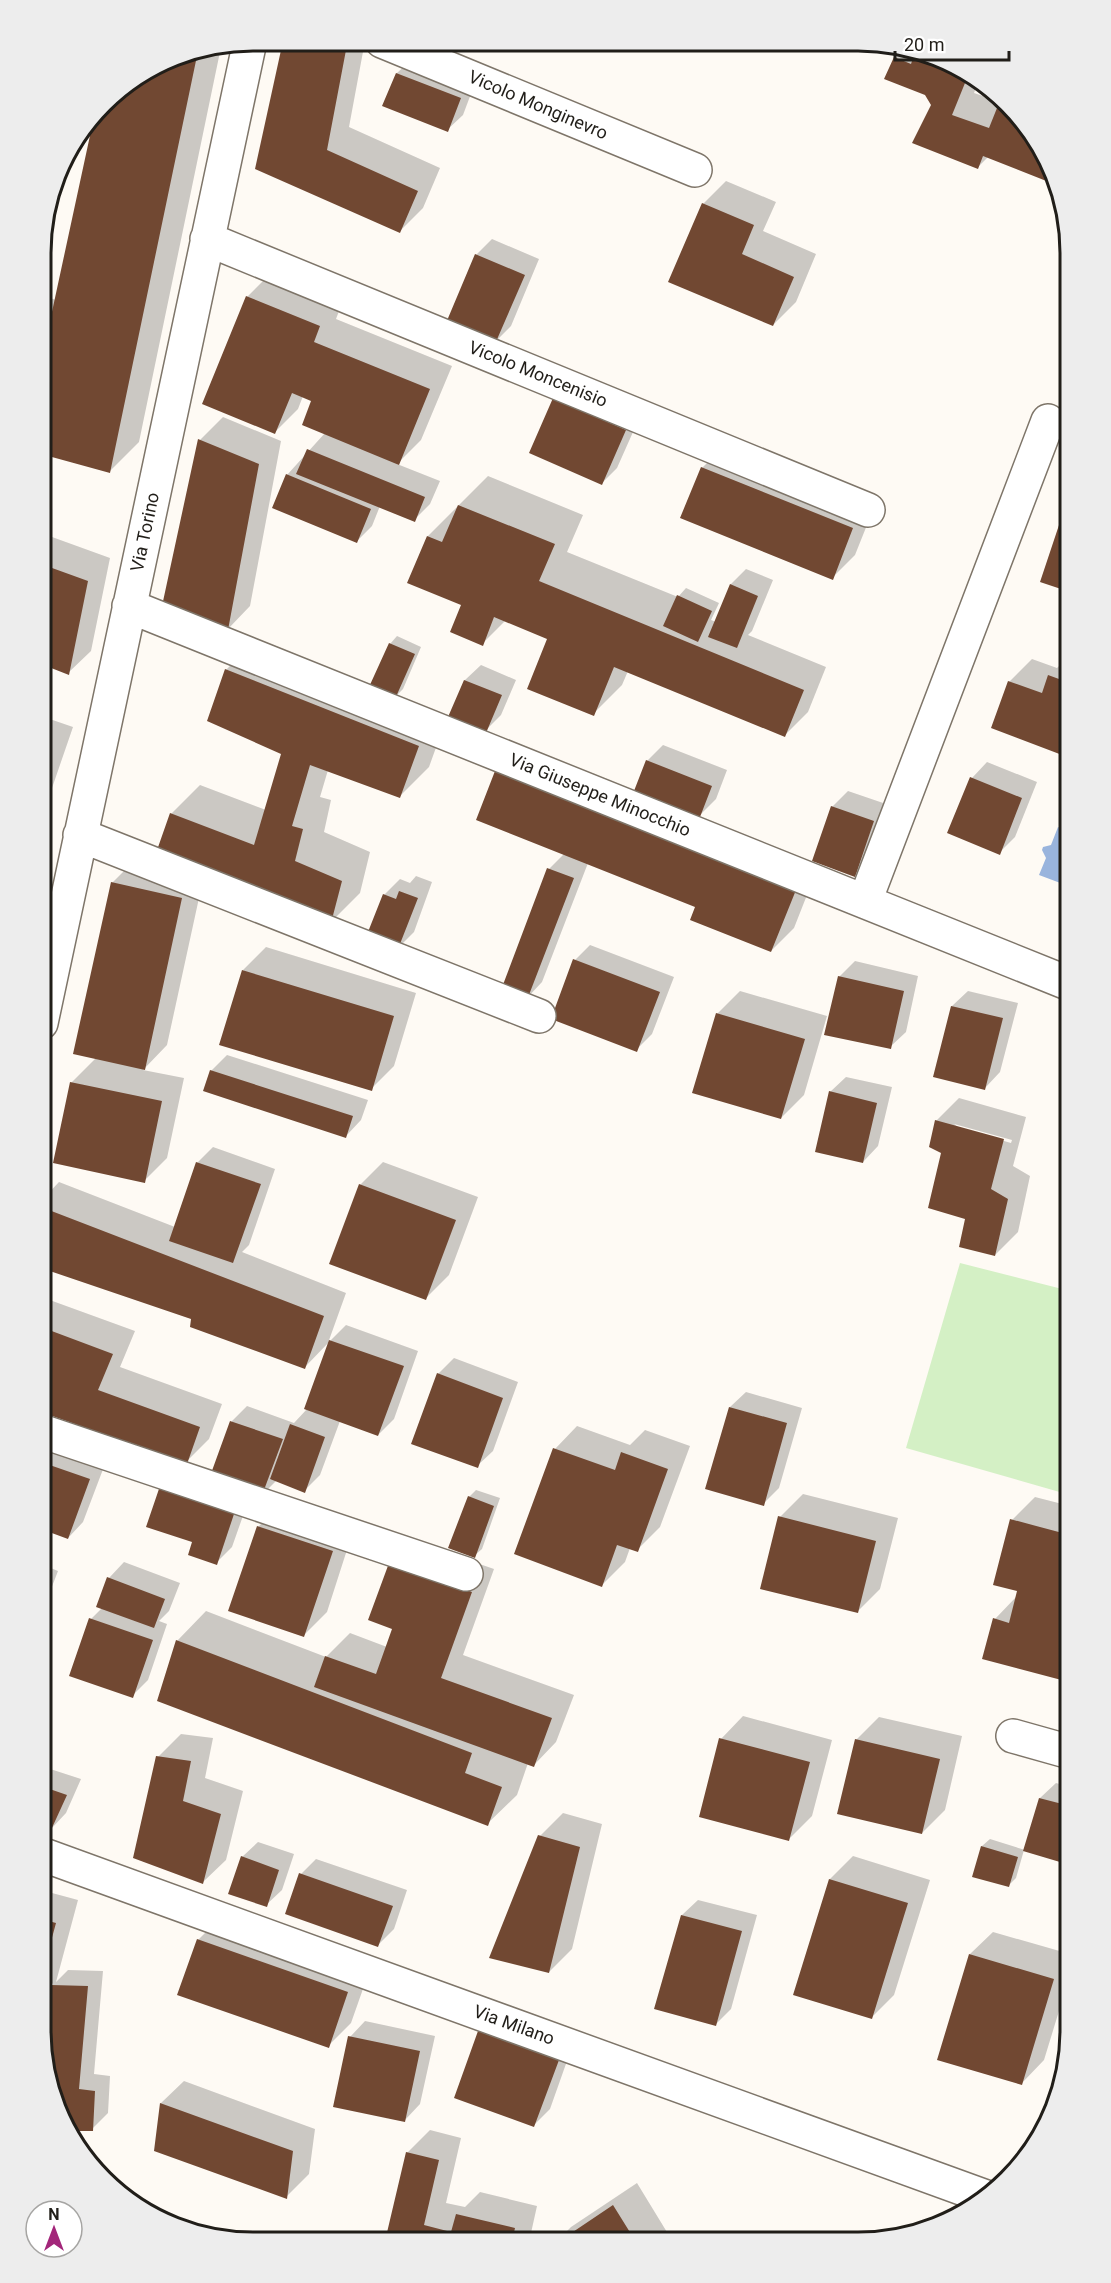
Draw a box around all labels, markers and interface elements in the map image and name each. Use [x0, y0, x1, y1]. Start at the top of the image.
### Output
scale bar [895, 24, 1009, 62]
text: 20 m [904, 34, 944, 55]
street label: Vicolo Monginevro [465, 66, 611, 143]
street label: Vicolo Moncenisio [466, 336, 611, 411]
street label: Via Torino [126, 490, 163, 573]
street label: Via Giuseppe Minocchio [507, 749, 694, 841]
street label: Via Milano [471, 2000, 557, 2049]
north arrow [24, 2199, 84, 2259]
text: N [48, 2205, 60, 2224]

